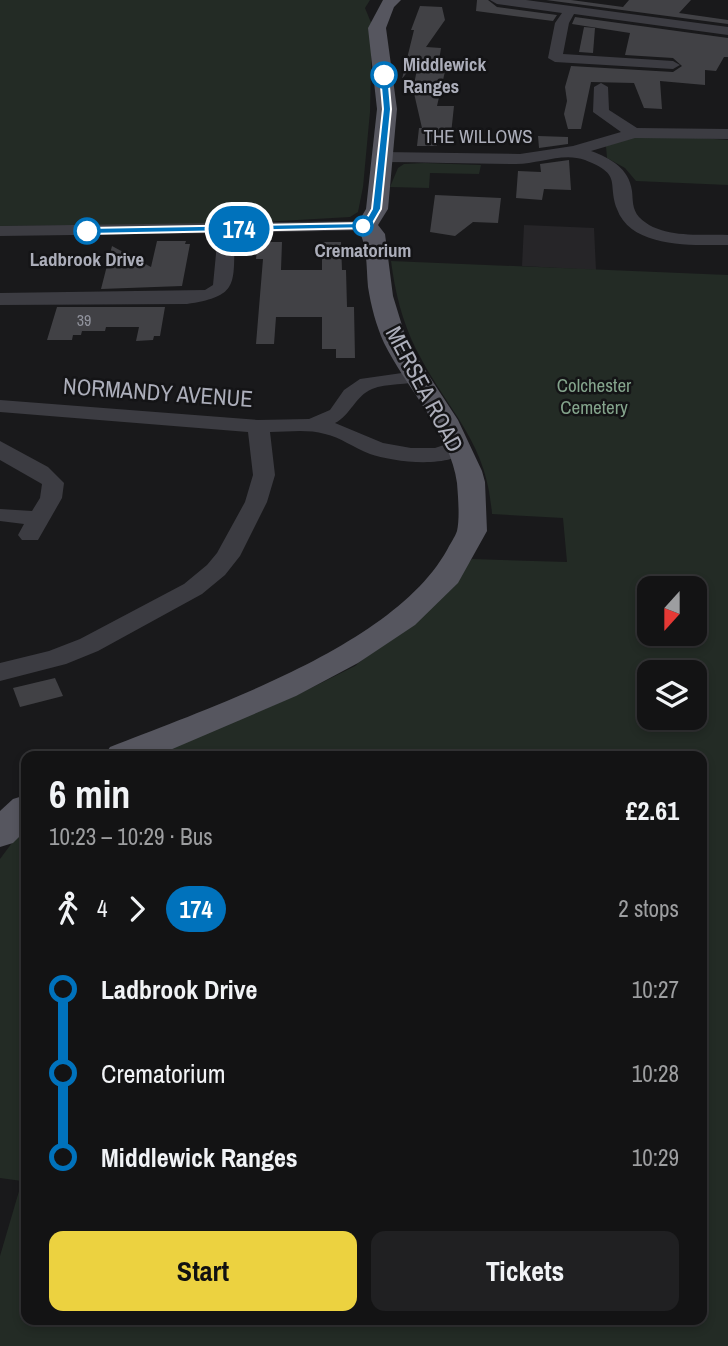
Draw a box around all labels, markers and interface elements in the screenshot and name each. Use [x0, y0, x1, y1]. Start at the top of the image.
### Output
place label: Middlewick Ranges [403, 51, 486, 99]
marker: Middlewick Ranges [371, 62, 397, 88]
street label: THE WILLOWS [423, 123, 533, 149]
line badge: 174 [199, 206, 279, 252]
text: 174 [223, 213, 255, 245]
marker: Crematorium [353, 216, 373, 236]
marker: Ladbrook Drive [74, 218, 100, 244]
place label: Crematorium [315, 237, 411, 263]
place label: Ladbrook Drive [30, 246, 144, 272]
house number: 39 [77, 309, 91, 331]
street label: MERSEA ROAD [379, 321, 471, 457]
street label: NORMANDY AVENUE [62, 370, 254, 414]
park label: Colchester Cemetery [557, 372, 632, 420]
north arrow [637, 576, 707, 646]
map controls [637, 576, 707, 730]
button: layers [637, 660, 707, 730]
text: 6 min [49, 769, 130, 820]
text: £2.61 [626, 793, 679, 828]
text: 10:23 – 10:29 · Bus [49, 821, 213, 852]
icon: walk [49, 890, 87, 928]
icon: forward [118, 890, 156, 928]
text: 4 [97, 893, 108, 924]
text: 174 [180, 893, 212, 925]
text: 2 stops [618, 893, 679, 924]
text: Ladbrook Drive [101, 972, 257, 1007]
text: 10:27 [632, 974, 679, 1005]
text: Crematorium [101, 1056, 225, 1091]
text: 10:28 [632, 1058, 679, 1089]
text: Middlewick Ranges [101, 1140, 298, 1175]
text: 10:29 [632, 1142, 679, 1173]
button: Start [49, 1231, 357, 1311]
button: Tickets [371, 1231, 679, 1311]

